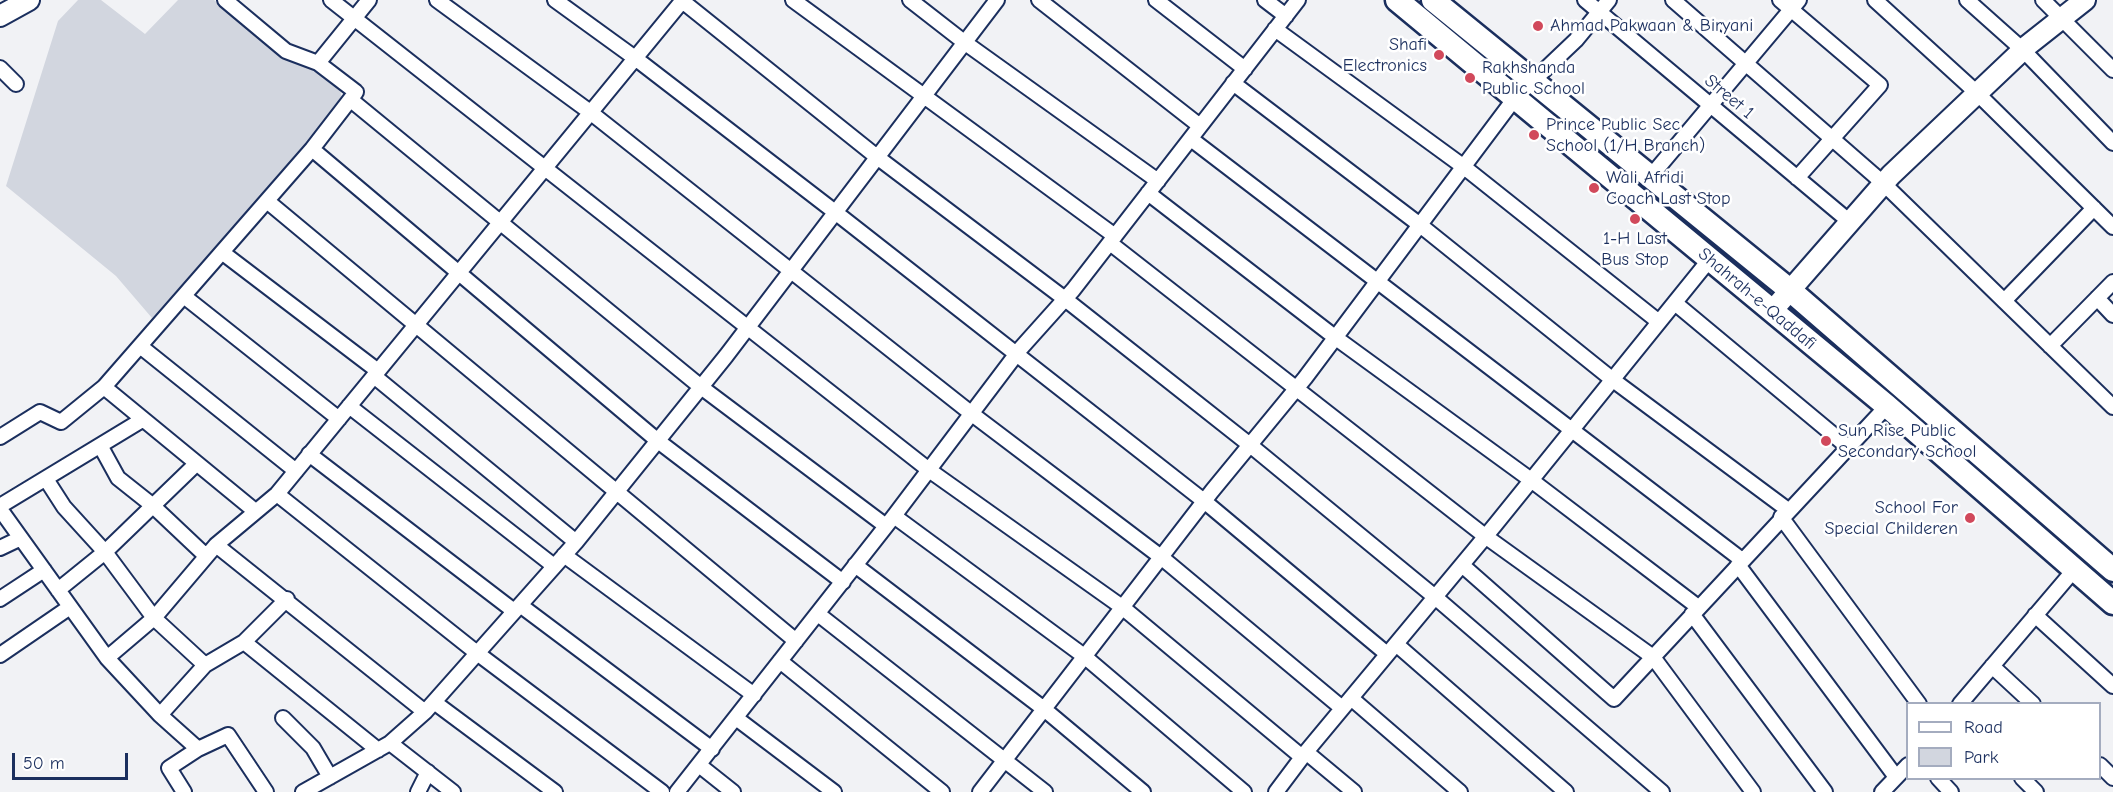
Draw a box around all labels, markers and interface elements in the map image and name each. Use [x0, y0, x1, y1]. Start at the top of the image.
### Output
place label: Ahmad Pakwaan & Biryani [1550, 15, 1753, 37]
marker: Ahmad Pakwaan & Biryani [1531, 19, 1545, 33]
place label: Shafi Electronics [1343, 34, 1427, 76]
marker: Shafi Electronics [1432, 48, 1446, 62]
place label: Rakhshanda Public School [1482, 57, 1585, 100]
street label: Street 1 [1700, 70, 1758, 124]
marker: Rakhshanda Public School [1463, 71, 1477, 85]
place label: Prince Public Sec School (1/H Branch) [1546, 114, 1705, 156]
marker: Prince Public Sec School (1/H Branch) [1527, 128, 1541, 142]
place label: Wali Afridi Coach Last Stop [1606, 167, 1730, 210]
marker: Wali Afridi Coach Last Stop [1587, 181, 1601, 195]
marker: 1-H Last Bus Stop [1628, 212, 1642, 226]
place label: 1-H Last Bus Stop [1601, 228, 1669, 270]
street label: Shahrah-e-Qaddafi [1694, 243, 1820, 355]
place label: Sun Rise Public Secondary School [1838, 420, 1976, 462]
marker: Sun Rise Public Secondary School [1819, 434, 1833, 448]
place label: School For Special Childeren [1824, 497, 1958, 540]
marker: School For Special Childeren [1963, 511, 1977, 525]
legend [1906, 702, 2101, 780]
text: Road [1964, 717, 2003, 738]
scale bar [15, 741, 130, 779]
text: Park [1964, 747, 1998, 768]
text: 50 m [23, 753, 65, 774]

